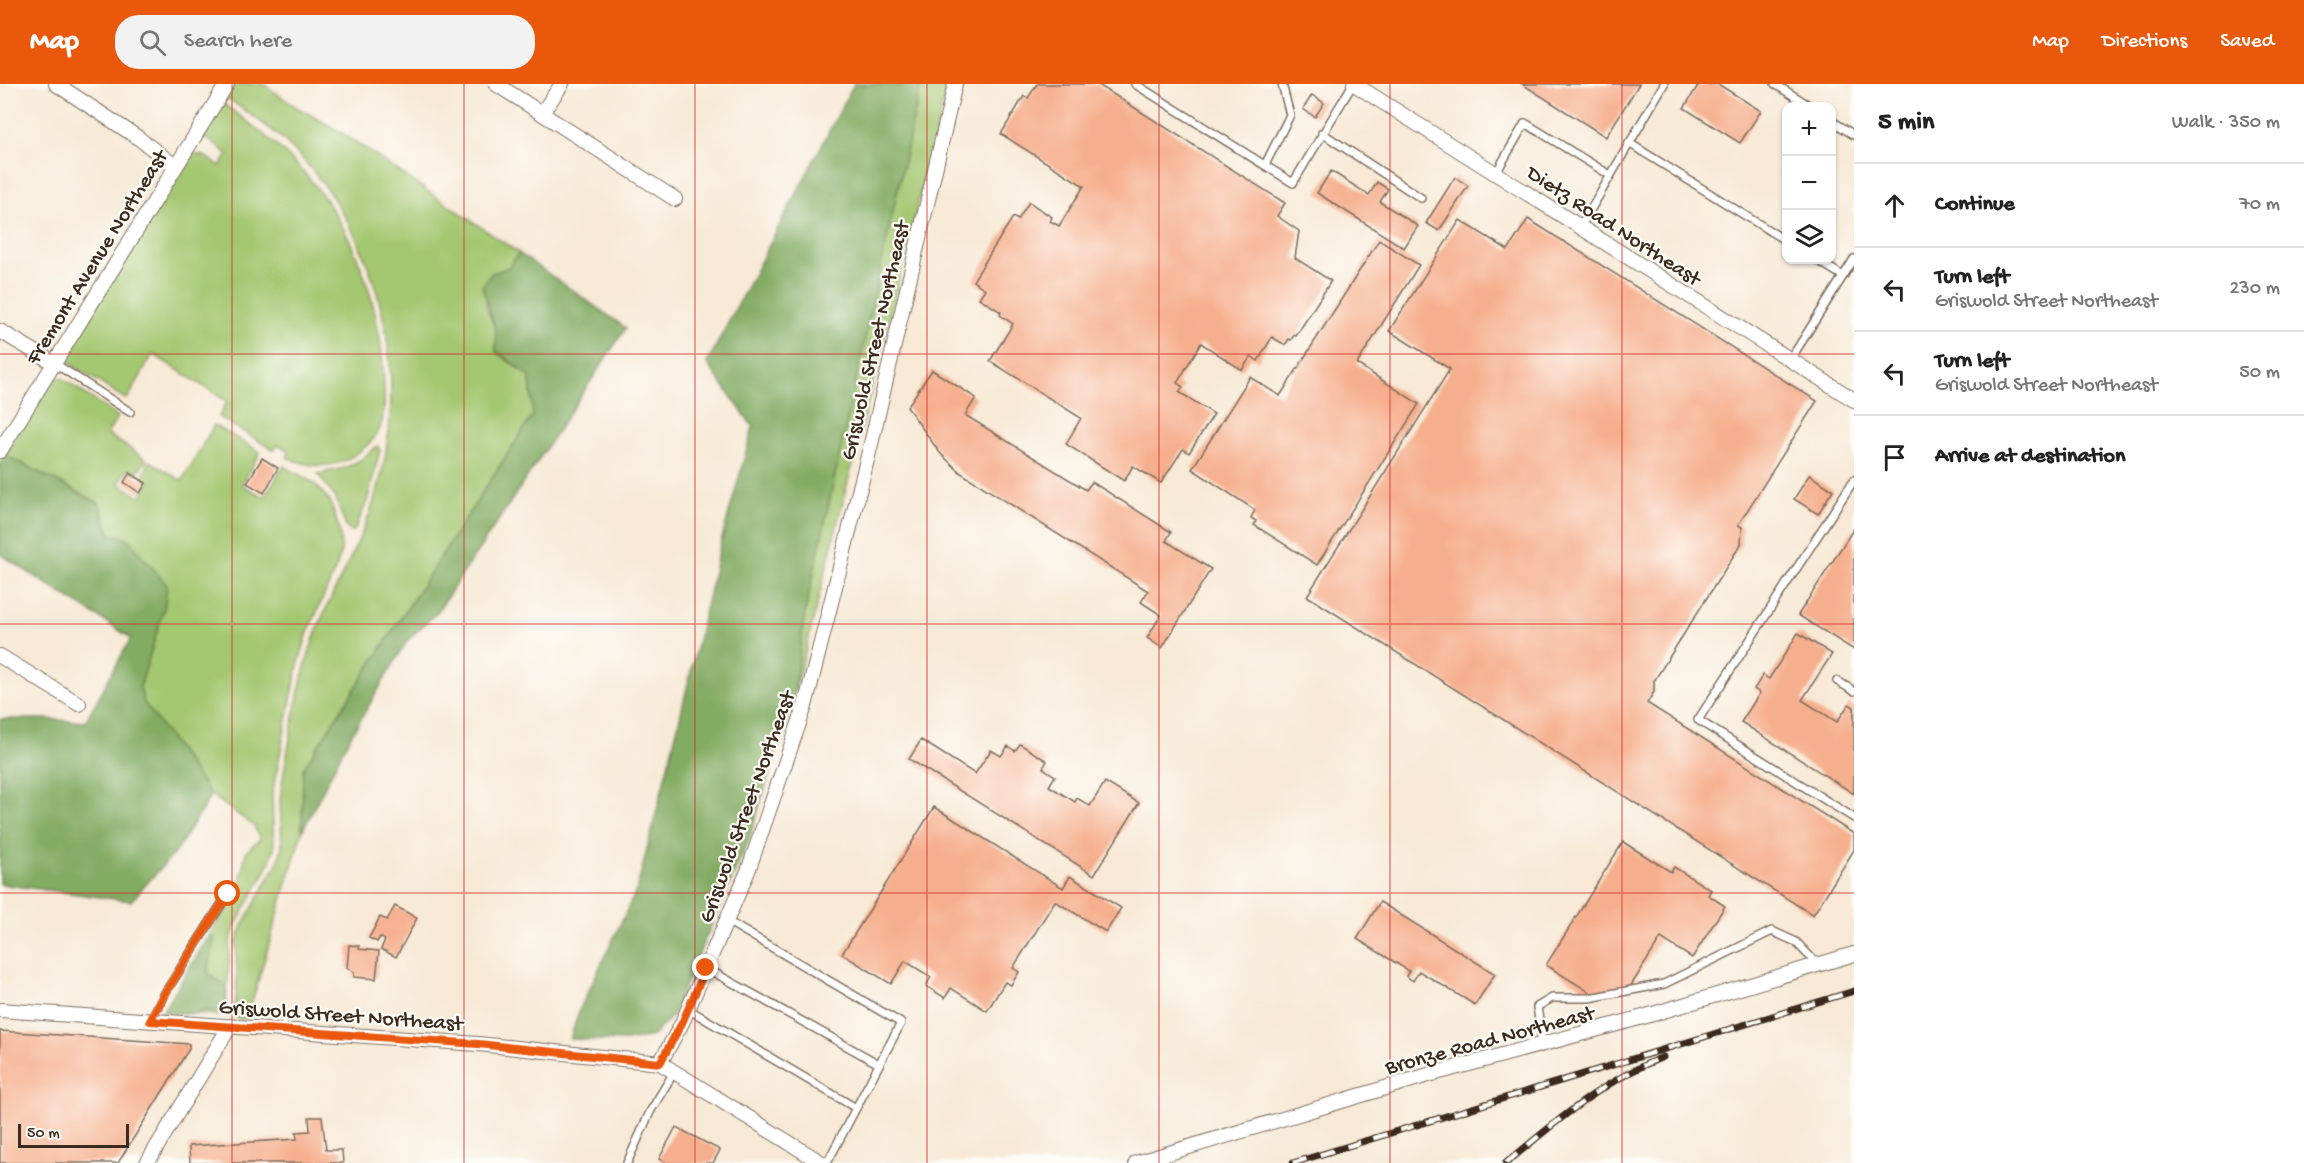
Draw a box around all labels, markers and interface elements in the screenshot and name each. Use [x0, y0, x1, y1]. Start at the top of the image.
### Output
search box [115, 15, 535, 69]
text: Map [30, 26, 79, 59]
icon: search [136, 26, 169, 59]
text: Search here [184, 29, 292, 55]
text: Map [2032, 30, 2069, 55]
text: Directions [2102, 30, 2187, 55]
text: Saved [2220, 30, 2274, 55]
map controls [1782, 102, 1836, 264]
button: + [1782, 102, 1836, 156]
text: 5 min [1878, 108, 1934, 139]
text: Walk · 350 m [2172, 112, 2280, 135]
street label: Fremont Avenue Northeast [21, 144, 176, 371]
button: − [1782, 156, 1836, 210]
street label: Dietz Road Northeast [1519, 160, 1707, 295]
icon: ahead [1878, 189, 1911, 222]
text: Continue [1935, 192, 2015, 218]
text: 70 m [2239, 194, 2280, 217]
button: layers [1782, 210, 1836, 264]
street label: Griswold Street Northeast [837, 217, 918, 463]
text: Turn left [1935, 265, 2009, 291]
icon: left [1878, 273, 1911, 306]
text: 230 m [2230, 278, 2280, 301]
text: Griswold Street Northeast [1935, 291, 2158, 314]
text: Turn left [1935, 349, 2009, 375]
icon: left [1878, 357, 1911, 390]
text: 50 m [2239, 362, 2280, 385]
text: Griswold Street Northeast [1935, 375, 2158, 398]
icon: arrive [1878, 441, 1911, 474]
text: Arrive at destination [1935, 444, 2125, 470]
street label: Griswold Street Northeast [695, 686, 804, 927]
route start [214, 880, 240, 906]
route end [692, 954, 718, 980]
street label: Griswold Street Northeast [218, 995, 466, 1039]
street label: Bronze Road Northeast [1382, 1001, 1599, 1083]
scale bar [18, 1121, 129, 1148]
text: 50 m [27, 1125, 60, 1144]

